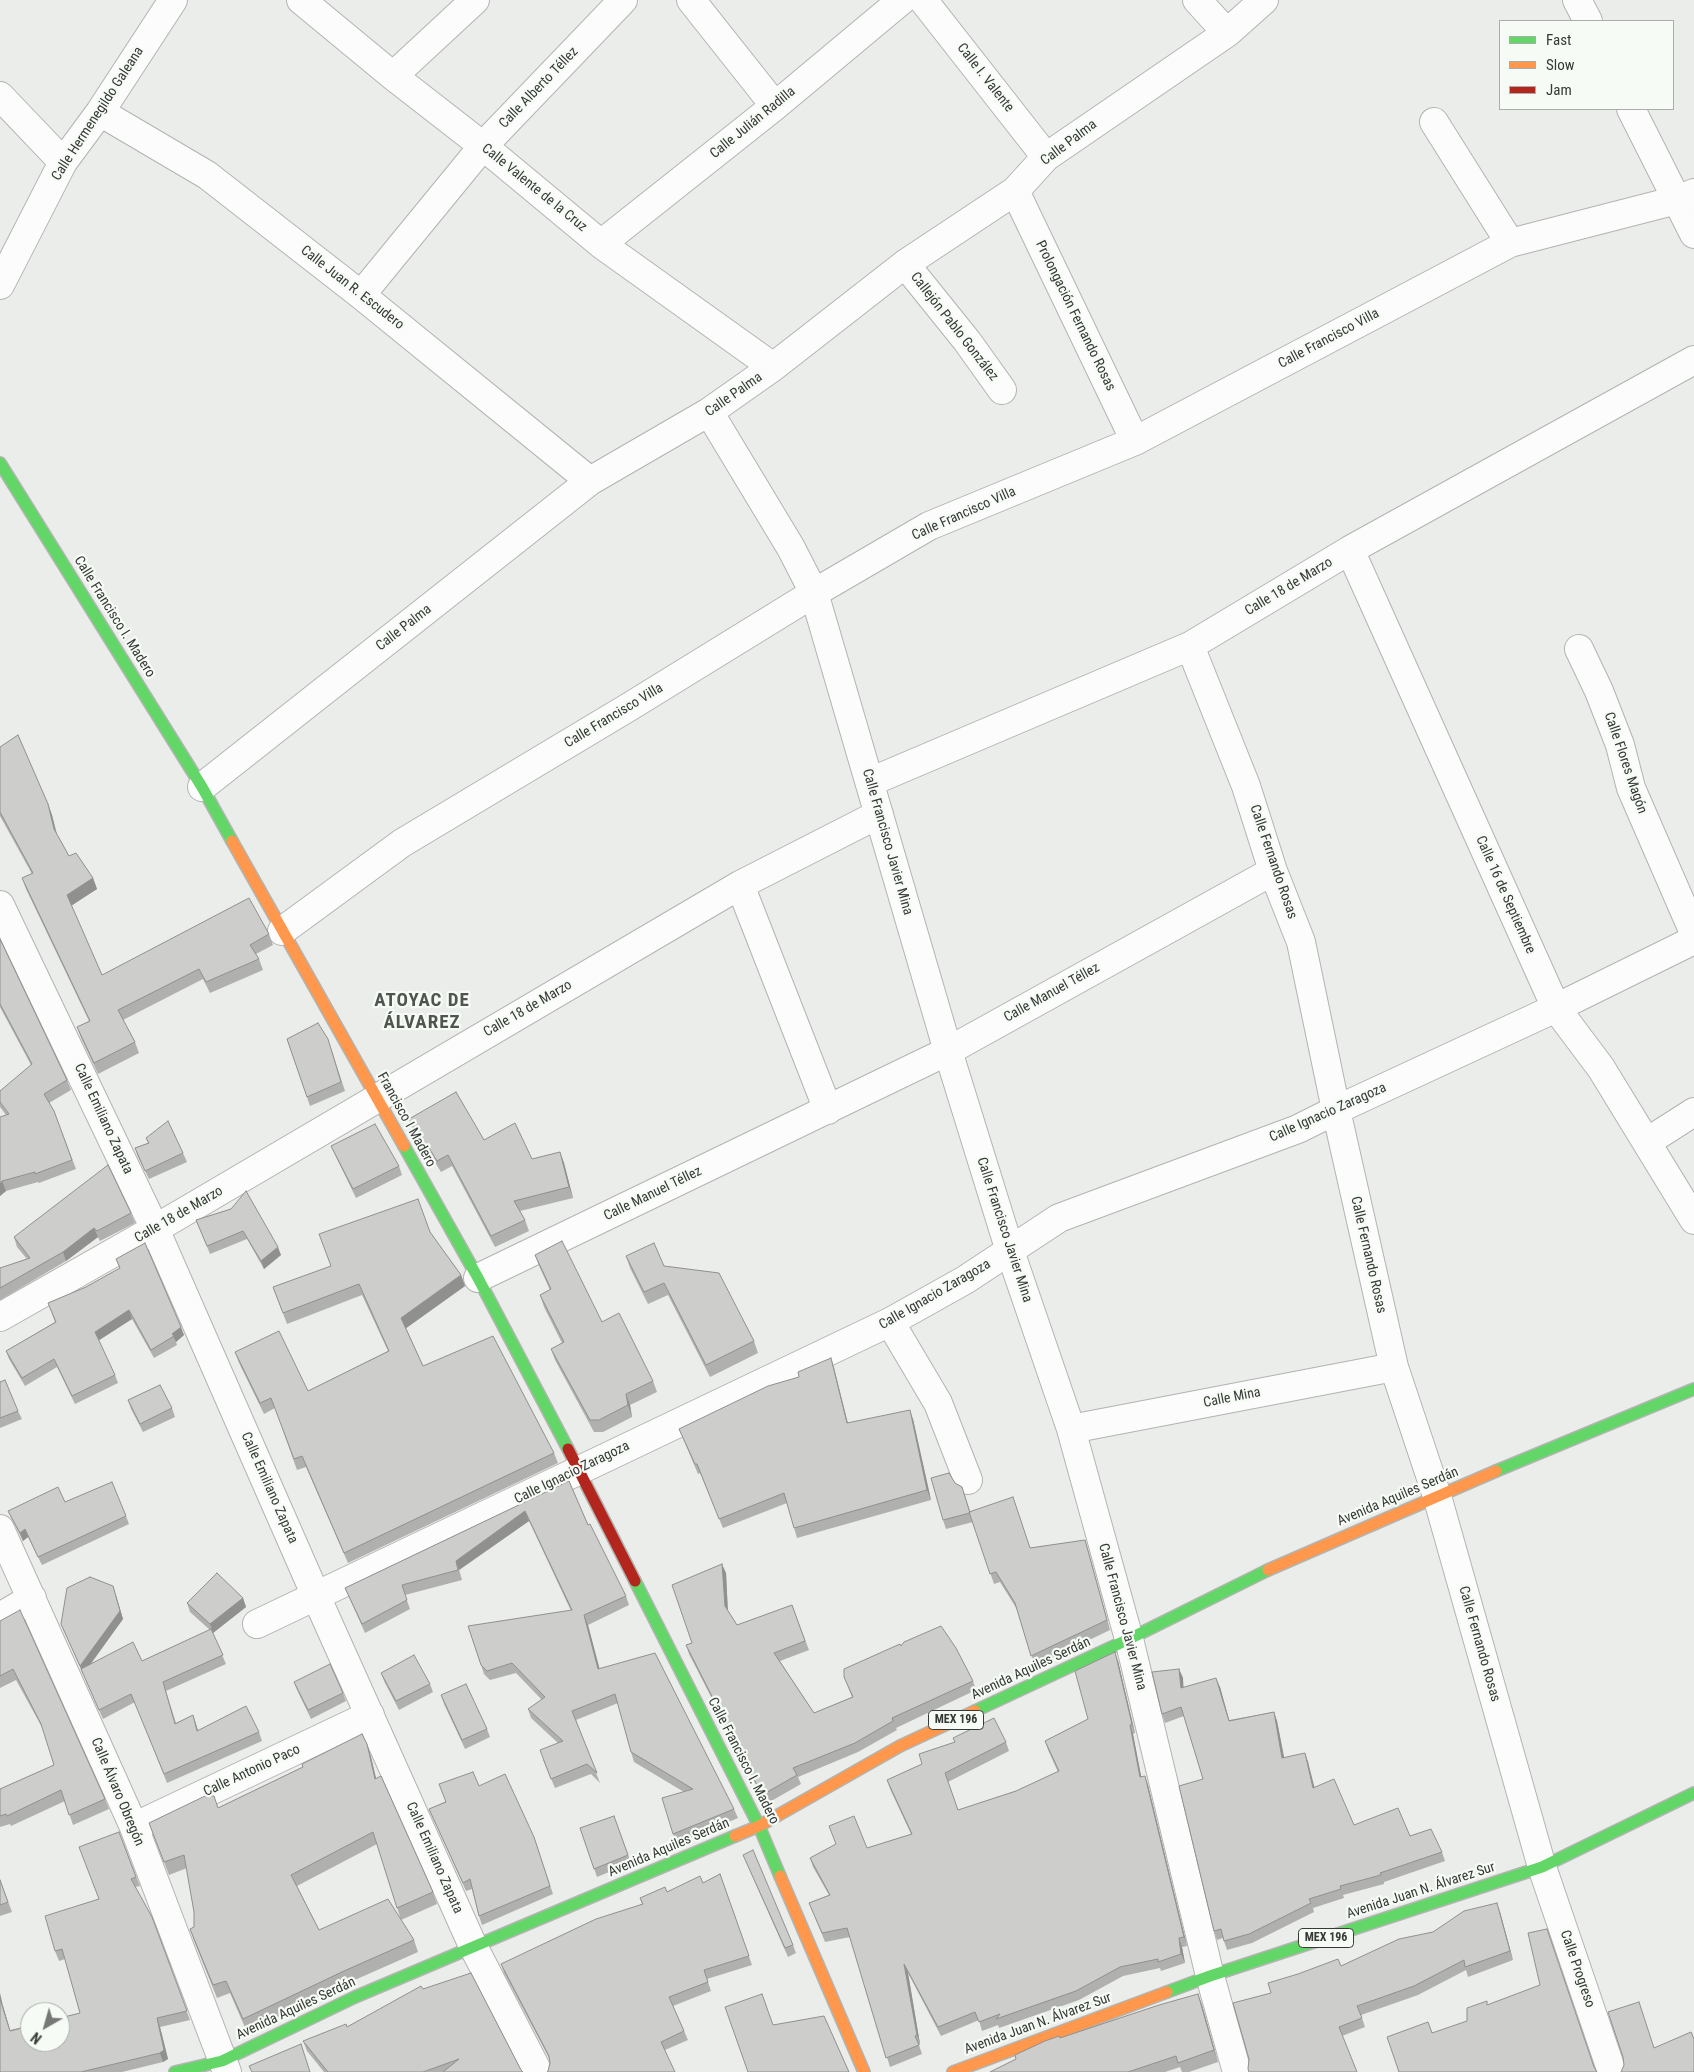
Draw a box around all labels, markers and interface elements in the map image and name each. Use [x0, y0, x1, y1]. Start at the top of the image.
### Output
legend [1499, 20, 1674, 110]
text: Fast [1546, 31, 1571, 49]
street label: Calle I. Valente [953, 40, 1017, 116]
street label: Calle Hermenegildo Galeana [48, 44, 148, 184]
street label: Calle Alberto Téllez [496, 44, 582, 132]
text: Slow [1546, 56, 1575, 74]
text: Jam [1546, 81, 1572, 99]
street label: Calle Julián Radilla [707, 83, 799, 163]
street label: Calle Palma [1038, 117, 1100, 169]
street label: Calle Valente de la Cruz [478, 140, 590, 236]
street label: Prolongación Fernando Rosas [1031, 238, 1119, 394]
street label: Calle Juan R. Escudero [297, 242, 407, 334]
street label: Callejón Pablo González [906, 269, 1002, 385]
street label: Calle Francisco Villa [1276, 305, 1382, 373]
street label: Calle Palma [702, 369, 766, 421]
street label: Calle Francisco Villa [909, 484, 1019, 544]
street label: Calle Francisco I. Madero [70, 553, 158, 681]
street label: Calle 18 de Marzo [1242, 554, 1336, 620]
street label: Calle Palma [373, 601, 435, 655]
street label: Calle Francisco Villa [562, 680, 666, 752]
street label: Calle Flores Magón [1600, 710, 1650, 816]
street label: Calle Francisco Javier Mina [858, 767, 916, 917]
street label: Calle Fernando Rosas [1246, 803, 1300, 921]
street label: Calle 16 de Septiembre [1471, 833, 1539, 957]
street label: Calle Manuel Téllez [1001, 960, 1103, 1026]
street label: Calle 18 de Marzo [481, 977, 575, 1041]
district label: ATOYAC DE ÁLVAREZ [373, 990, 471, 1034]
street label: Calle Emiliano Zapata [70, 1061, 136, 1177]
street label: Francisco I Madero [373, 1070, 439, 1170]
street label: Calle Ignacio Zaragoza [1267, 1080, 1389, 1146]
street label: Calle Francisco Javier Mina [973, 1155, 1035, 1305]
street label: Calle Manuel Téllez [601, 1163, 705, 1225]
street label: Calle 18 de Marzo [132, 1183, 226, 1247]
street label: Calle Fernando Rosas [1346, 1195, 1390, 1315]
street label: Calle Ignacio Zaragoza [876, 1256, 994, 1334]
street label: Calle Mina [1202, 1384, 1262, 1412]
street label: Calle Emiliano Zapata [237, 1430, 301, 1546]
street label: Calle Ignacio Zaragoza [512, 1438, 632, 1508]
street label: Avenida Aquiles Serdán [1335, 1464, 1461, 1530]
street label: Calle Francisco Javier Mina [1094, 1542, 1150, 1692]
street label: Calle Fernando Rosas [1454, 1584, 1504, 1704]
street label: Avenida Aquiles Serdán [969, 1634, 1093, 1704]
street label: Calle Francisco I. Madero [704, 1695, 782, 1827]
road number: MEX 196 [928, 1710, 984, 1730]
street label: Calle Álvaro Obregón [87, 1735, 147, 1849]
street label: Calle Antonio Paco [201, 1741, 303, 1801]
street label: Calle Emiliano Zapata [402, 1800, 466, 1916]
street label: Avenida Aquiles Serdán [606, 1815, 732, 1881]
street label: Avenida Juan N. Álvarez Sur [1345, 1859, 1497, 1923]
street label: Calle Progreso [1556, 1928, 1598, 2010]
road number: MEX 196 [1298, 1929, 1354, 1948]
street label: Avenida Aquiles Serdán [234, 1974, 358, 2044]
street label: Avenida Juan N. Álvarez Sur [962, 1990, 1114, 2058]
north arrow [20, 2002, 70, 2052]
text: N [28, 2029, 45, 2047]

